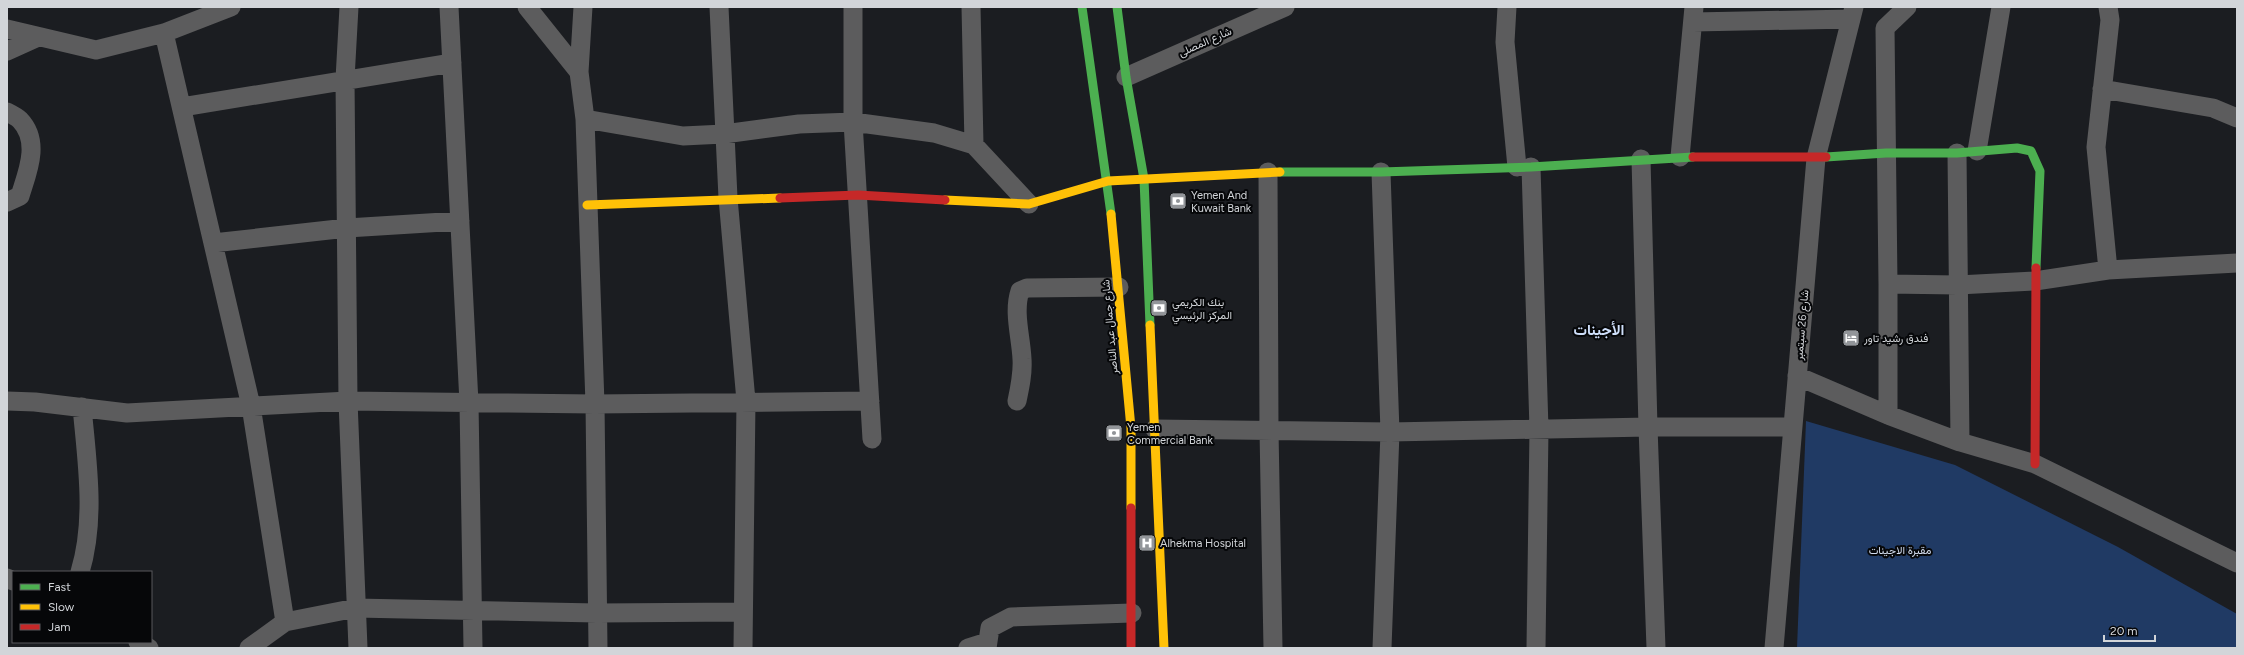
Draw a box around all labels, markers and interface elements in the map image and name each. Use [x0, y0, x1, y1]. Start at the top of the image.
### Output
street label: شارع المصلى [1176, 24, 1234, 60]
place label: Yemen And Kuwait Bank [1191, 189, 1252, 215]
bank icon: Yemen And Kuwait Bank [1168, 191, 1188, 211]
street label: شارع جمال عبد الناصر [1099, 279, 1122, 376]
street label: شارع 26 سبتمبر [1792, 289, 1813, 362]
place label: بنك الكريمي المركز الرئيسي [1172, 296, 1232, 325]
bank icon: بنك الكريمي المركز الرئيسي [1149, 298, 1169, 318]
district label: الأجينات [1574, 321, 1624, 339]
hotel icon: فندق رشيد تاور [1841, 328, 1861, 348]
place label: فندق رشيد تاور [1863, 332, 1928, 345]
place label: Yemen Commercial Bank [1127, 421, 1213, 447]
bank icon: Yemen Commercial Bank [1104, 423, 1124, 443]
hospital icon: Alhekma Hospital [1137, 533, 1157, 553]
place label: Alhekma Hospital [1160, 537, 1246, 550]
park label: مقبرة الاجينات [1869, 544, 1932, 557]
legend [12, 571, 152, 643]
text: Fast [48, 580, 71, 594]
text: Slow [48, 600, 75, 614]
scale bar [2104, 617, 2155, 643]
text: Jam [48, 620, 71, 634]
text: 20 m [2110, 624, 2138, 638]

